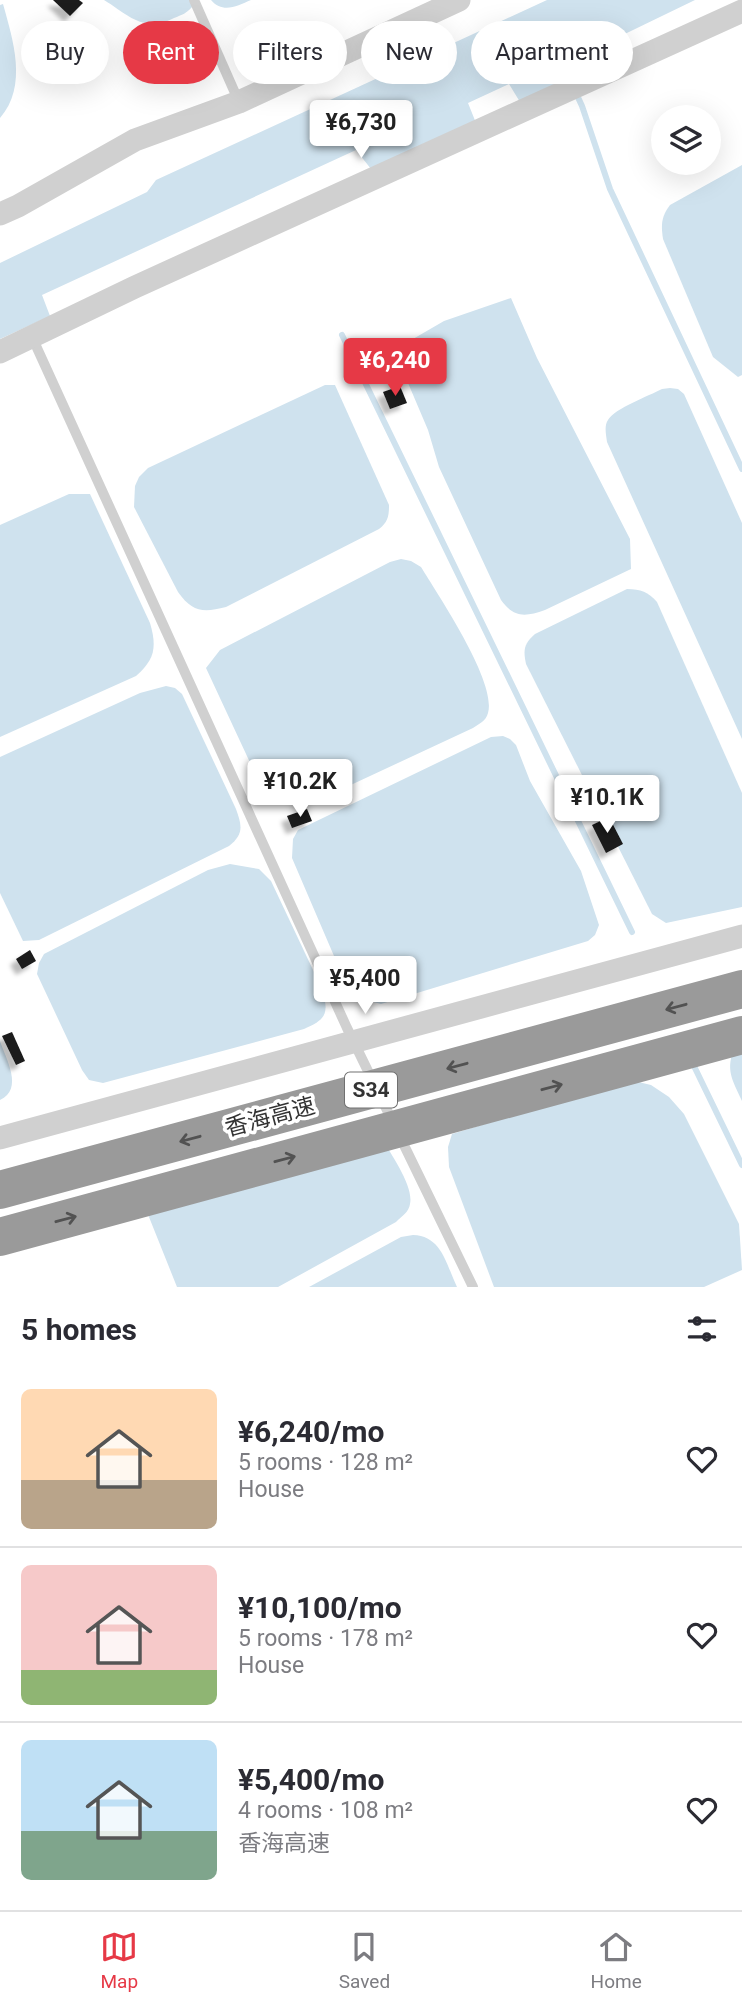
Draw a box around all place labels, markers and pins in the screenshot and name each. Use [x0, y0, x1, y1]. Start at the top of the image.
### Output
pin: ¥6,730 [304, 100, 418, 160]
pin: ¥6,240 [338, 338, 452, 398]
pin: ¥10.2K [243, 760, 357, 819]
pin: ¥10.1K [550, 776, 664, 835]
pin: ¥5,400 [308, 956, 422, 1016]

